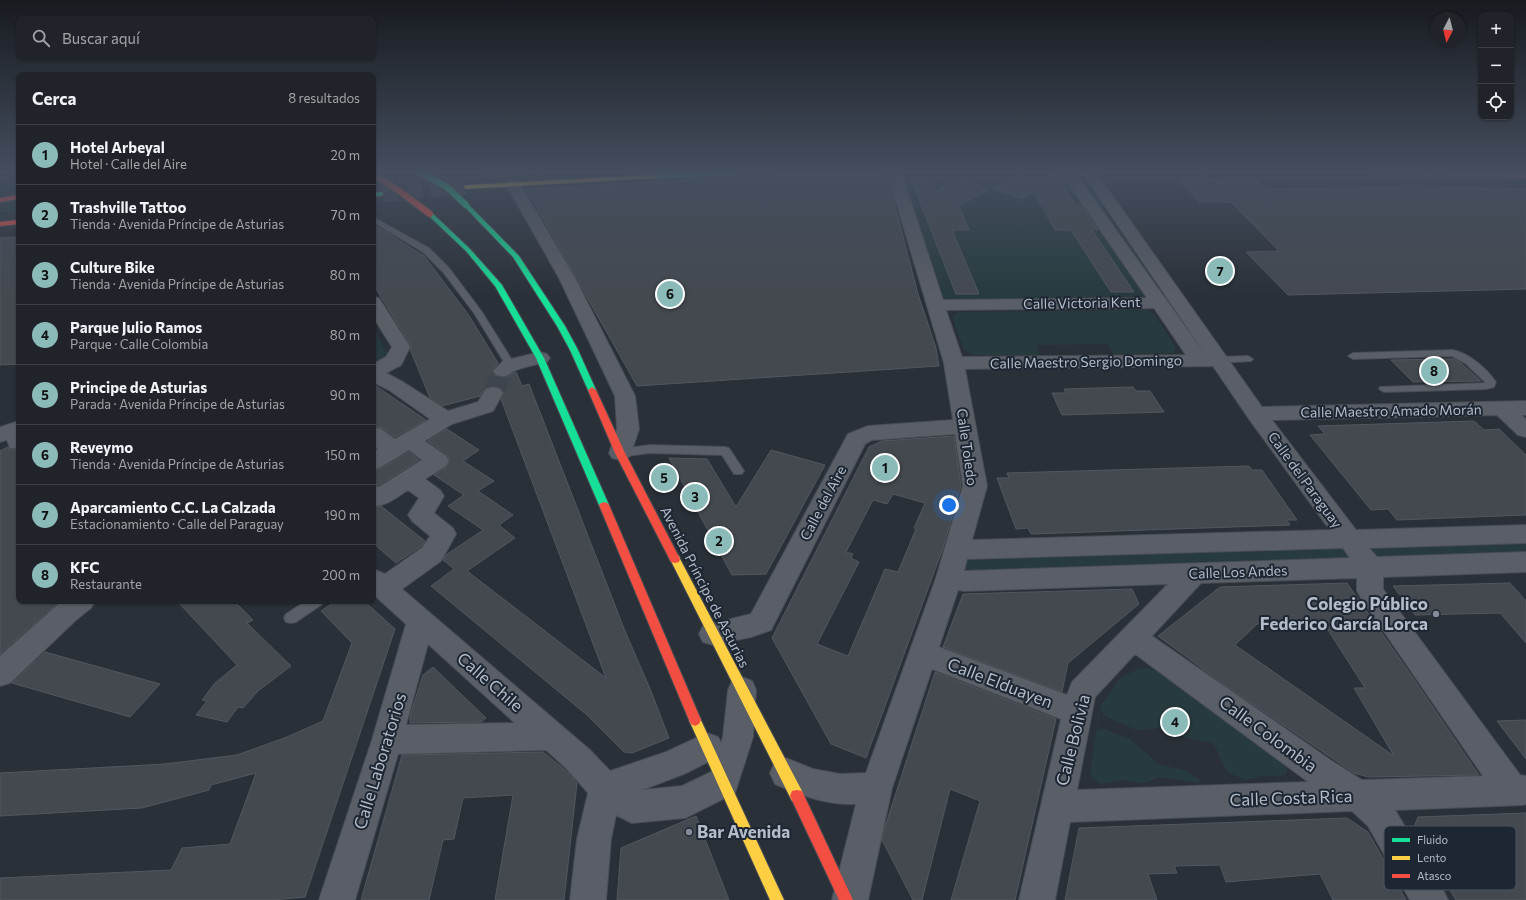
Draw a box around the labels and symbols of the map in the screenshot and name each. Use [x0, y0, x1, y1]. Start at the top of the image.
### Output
north arrow [1430, 12, 1466, 48]
pin: 7 [1207, 256, 1233, 286]
pin: 6 [657, 279, 683, 309]
street label: Calle Victoria Kent [1023, 293, 1141, 312]
street label: Calle Maestro Sergio Domingo [990, 351, 1182, 372]
pin: 8 [1421, 356, 1447, 386]
street label: Calle Maestro Amado Morán [1300, 400, 1482, 421]
street label: Calle Toledo [954, 407, 981, 487]
street label: Calle del Paraguay [1265, 428, 1346, 531]
pin: 1 [872, 453, 898, 483]
pin: 5 [651, 463, 677, 493]
street label: Calle del Aire [796, 463, 849, 543]
pin: 3 [682, 482, 708, 512]
your location [939, 495, 959, 515]
street label: Avenida Príncipe de Asturias [657, 503, 754, 670]
pin: 2 [706, 526, 732, 556]
street label: Calle Los Andes [1188, 561, 1288, 582]
place label: Colegio Público Federico García Lorca [1260, 593, 1428, 634]
marker: Colegio Público Federico García Lorca [1431, 609, 1441, 619]
street label: Calle Chile [453, 647, 528, 716]
street label: Calle Elduayen [945, 653, 1056, 712]
street label: Calle Laboratorios [349, 690, 410, 832]
street label: Calle Colombia [1215, 691, 1321, 776]
street label: Calle Bolivia [1051, 692, 1094, 788]
pin: 4 [1162, 707, 1188, 737]
street label: Calle Costa Rica [1229, 785, 1353, 810]
place label: Bar Avenida [697, 821, 790, 842]
legend [1384, 826, 1516, 890]
marker: Bar Avenida [684, 827, 694, 837]
text: Fluido [1417, 833, 1448, 846]
text: Lento [1417, 851, 1447, 864]
text: Atasco [1417, 869, 1452, 882]

